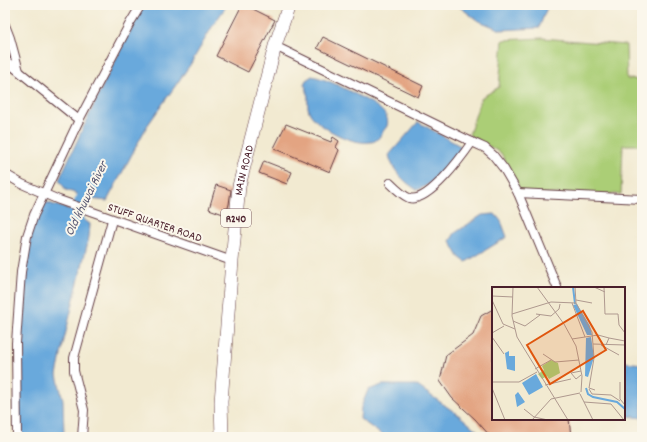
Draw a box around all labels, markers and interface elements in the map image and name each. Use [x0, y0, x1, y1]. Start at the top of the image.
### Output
street label: MAIN ROAD [231, 144, 259, 196]
water label: Old khuwai River [61, 157, 114, 240]
street label: STUFF QUARTER ROAD [105, 199, 204, 248]
road number: R240 [221, 209, 251, 227]
inset map [492, 287, 625, 420]

